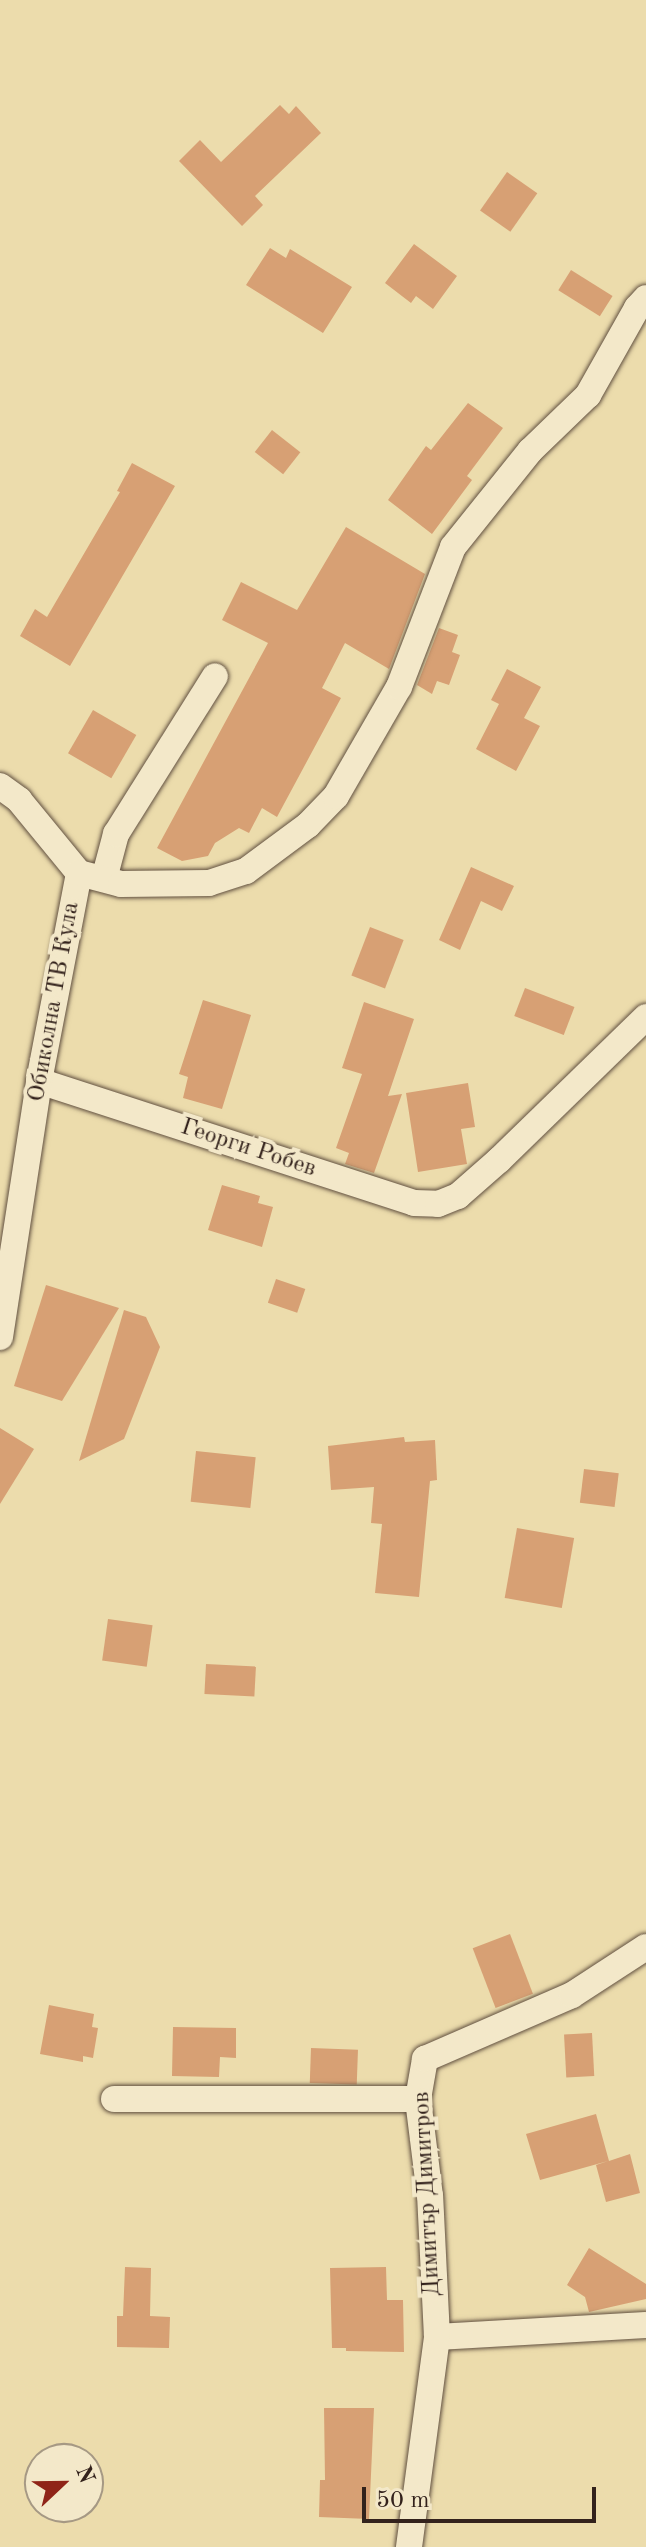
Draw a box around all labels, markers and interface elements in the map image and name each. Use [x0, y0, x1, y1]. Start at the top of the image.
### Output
street label: Обиколна ТВ Кула [23, 900, 87, 1104]
street label: Георги Робев [177, 1114, 319, 1184]
street label: Димитър Димитров [408, 2091, 448, 2297]
north arrow [24, 2443, 104, 2523]
text: N [71, 2463, 98, 2487]
scale bar [366, 2471, 600, 2521]
text: 50 m [376, 2489, 430, 2513]

